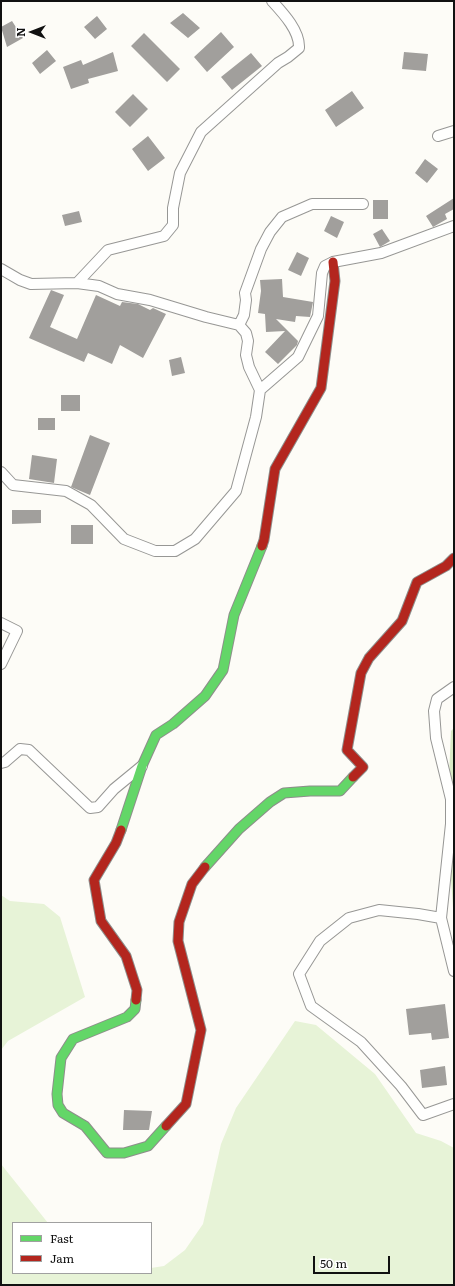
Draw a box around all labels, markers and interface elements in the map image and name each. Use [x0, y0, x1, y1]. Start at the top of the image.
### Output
north arrow [12, 12, 52, 52]
text: N [12, 27, 28, 37]
legend [12, 1222, 152, 1274]
text: Fast [50, 1229, 73, 1247]
scale bar [315, 1248, 392, 1274]
text: Jam [50, 1249, 74, 1267]
text: 50 m [320, 1254, 347, 1272]

